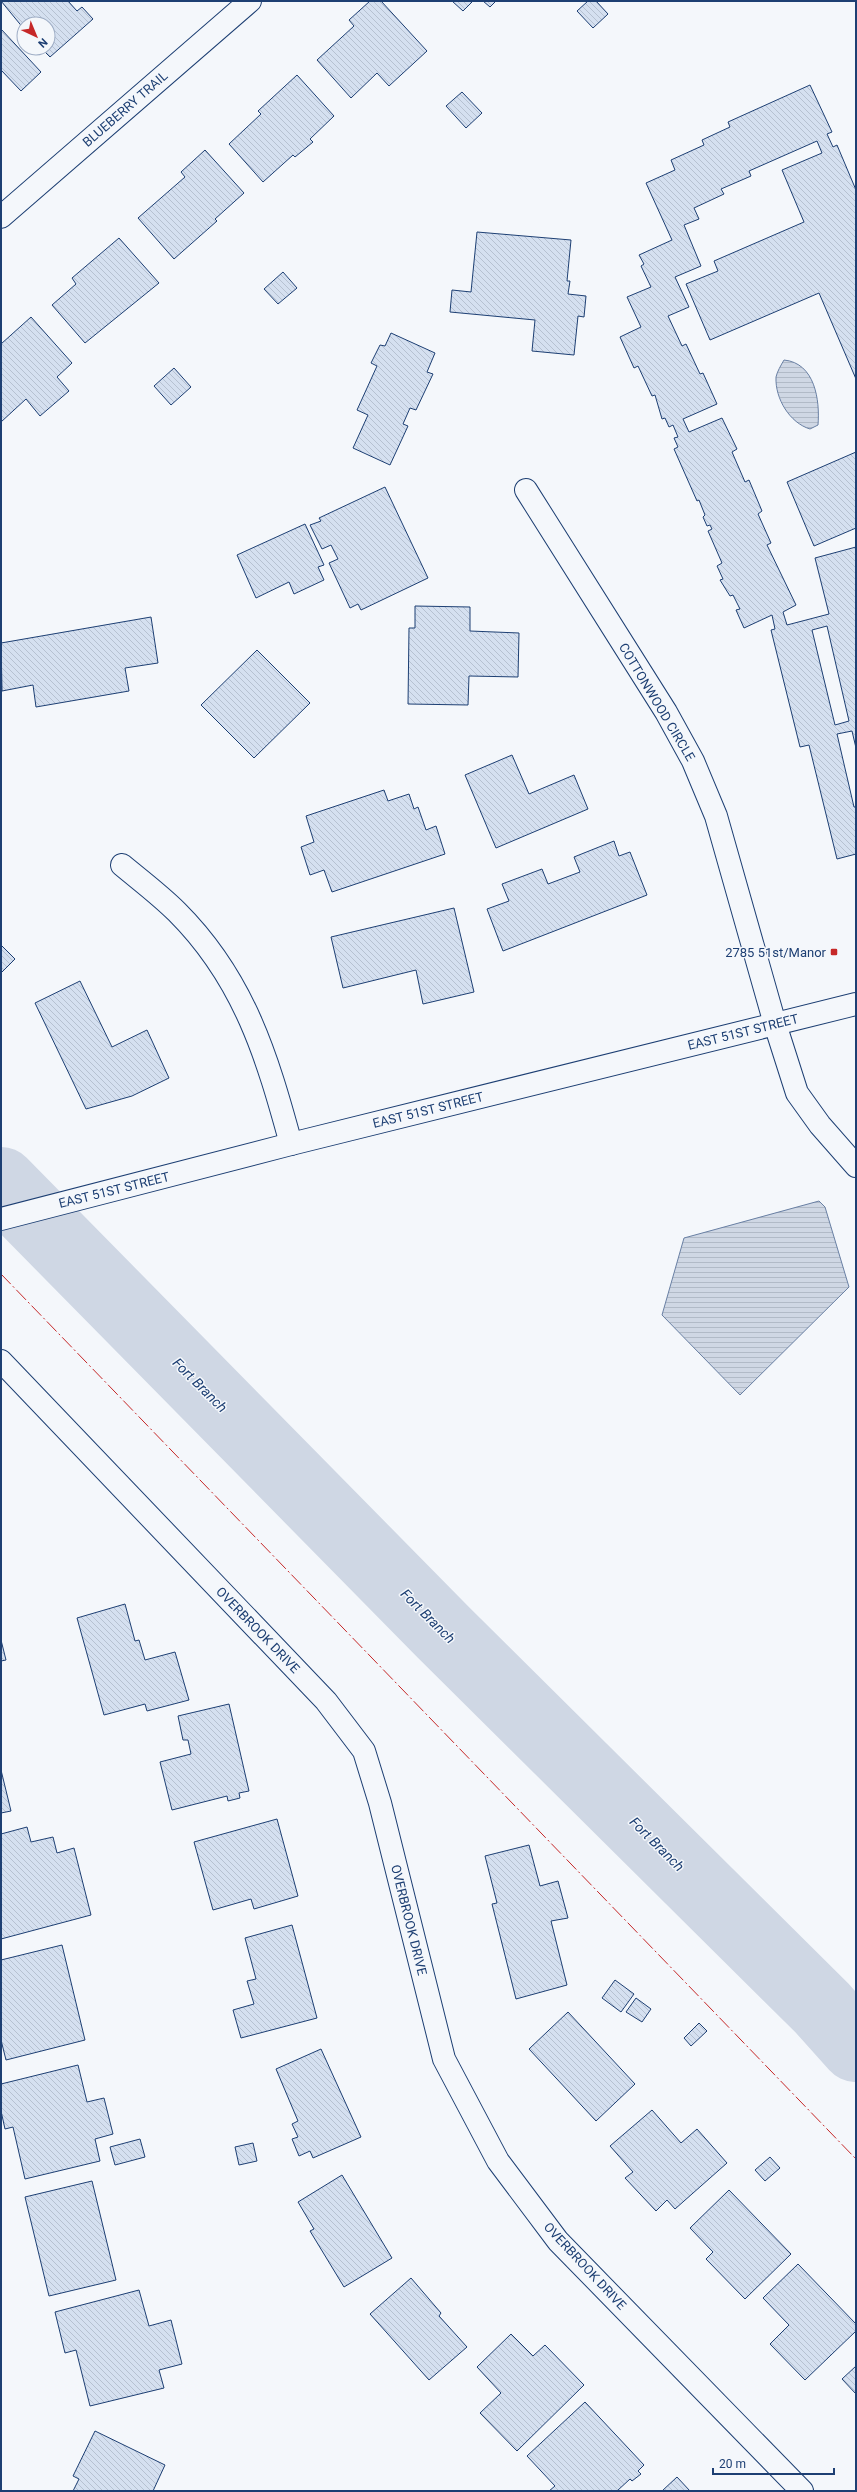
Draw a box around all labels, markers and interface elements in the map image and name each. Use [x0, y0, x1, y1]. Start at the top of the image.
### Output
north arrow [16, 16, 56, 56]
text: N [35, 35, 50, 50]
street label: BLUEBERRY TRAIL [80, 68, 170, 150]
street label: COTTONWOOD CIRCLE [616, 640, 698, 764]
place label: 2785 51st/Manor [725, 945, 827, 960]
marker: 2785 51st/Manor [829, 947, 839, 957]
street label: EAST 51ST STREET [686, 1011, 800, 1053]
street label: EAST 51ST STREET [371, 1089, 485, 1131]
street label: EAST 51ST STREET [57, 1169, 171, 1211]
water label: Fort Branch [170, 1355, 230, 1415]
street label: OVERBROOK DRIVE [213, 1584, 303, 1676]
water label: Fort Branch [398, 1586, 458, 1646]
water label: Fort Branch [627, 1814, 687, 1874]
street label: OVERBROOK DRIVE [388, 1863, 430, 1977]
street label: OVERBROOK DRIVE [541, 2219, 629, 2313]
scale bar [713, 2450, 834, 2476]
text: 20 m [719, 2457, 746, 2471]

